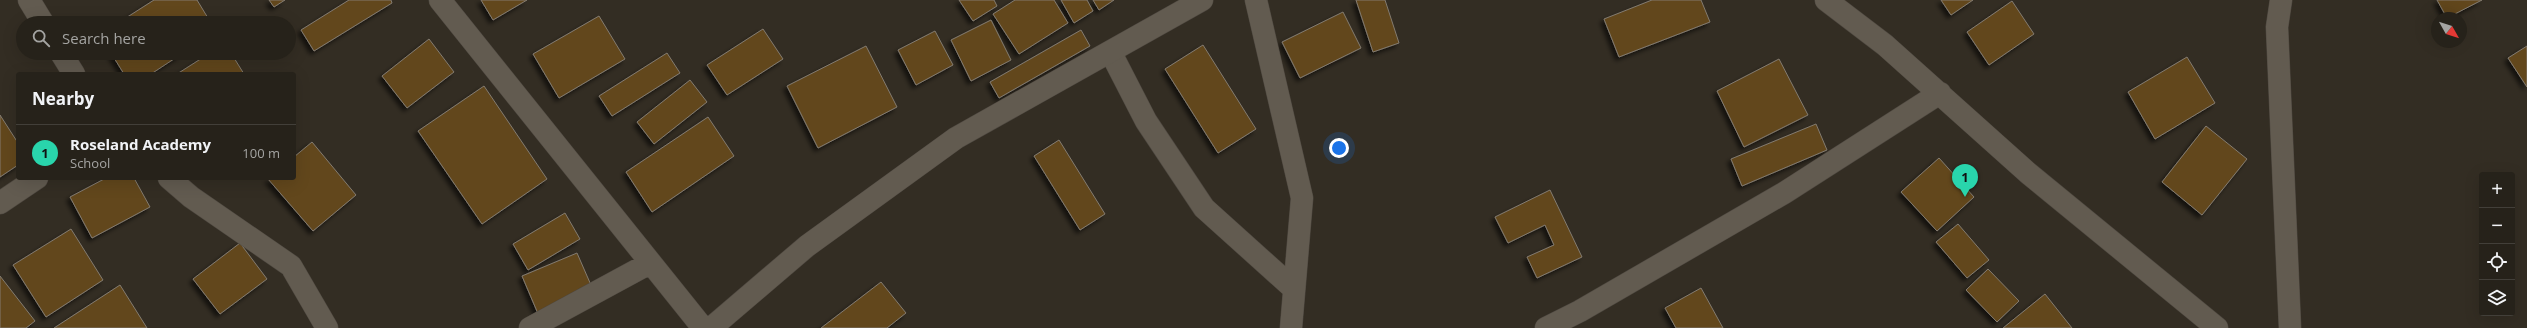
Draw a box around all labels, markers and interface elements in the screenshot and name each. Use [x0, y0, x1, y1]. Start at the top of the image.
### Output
north arrow [2431, 12, 2467, 48]
search box [16, 16, 296, 60]
icon: search [30, 27, 52, 49]
text: Search here [62, 28, 146, 48]
text: Nearby [32, 87, 94, 110]
text: Roseland Academy [70, 134, 211, 154]
your location [1329, 138, 1349, 158]
text: 1 [41, 144, 49, 162]
text: 100 m [242, 144, 280, 162]
text: School [70, 154, 110, 172]
pin: 1 [1952, 164, 1978, 197]
map controls [2479, 172, 2515, 316]
button: + [2479, 172, 2515, 208]
button: − [2479, 208, 2515, 244]
button: locate [2479, 244, 2515, 280]
button: layers [2479, 280, 2515, 316]

